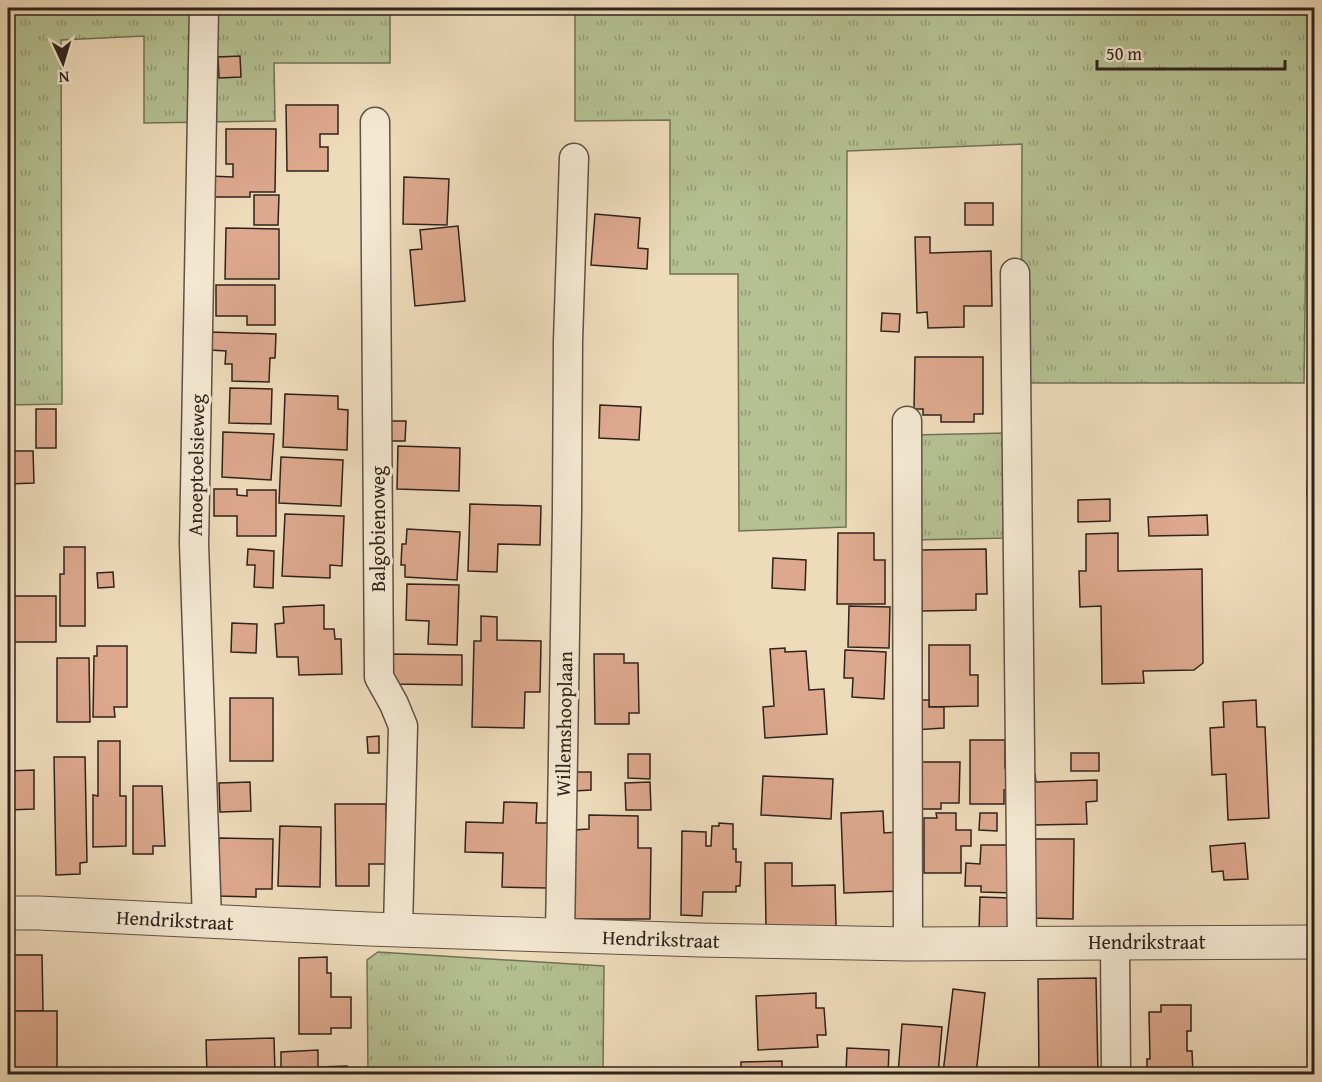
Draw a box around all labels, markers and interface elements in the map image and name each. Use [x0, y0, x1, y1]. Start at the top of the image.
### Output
north arrow [33, 33, 93, 93]
scale bar [1097, 33, 1284, 71]
text: 50 m [1106, 40, 1142, 67]
text: N [58, 66, 70, 90]
street label: Anoeptoelsieweg [180, 394, 211, 536]
street label: Balgobienoweg [363, 466, 392, 592]
street label: Willemshooplaan [548, 651, 579, 797]
street label: Hendrikstraat [116, 902, 235, 937]
street label: Hendrikstraat [602, 922, 720, 955]
street label: Hendrikstraat [1088, 927, 1206, 956]

